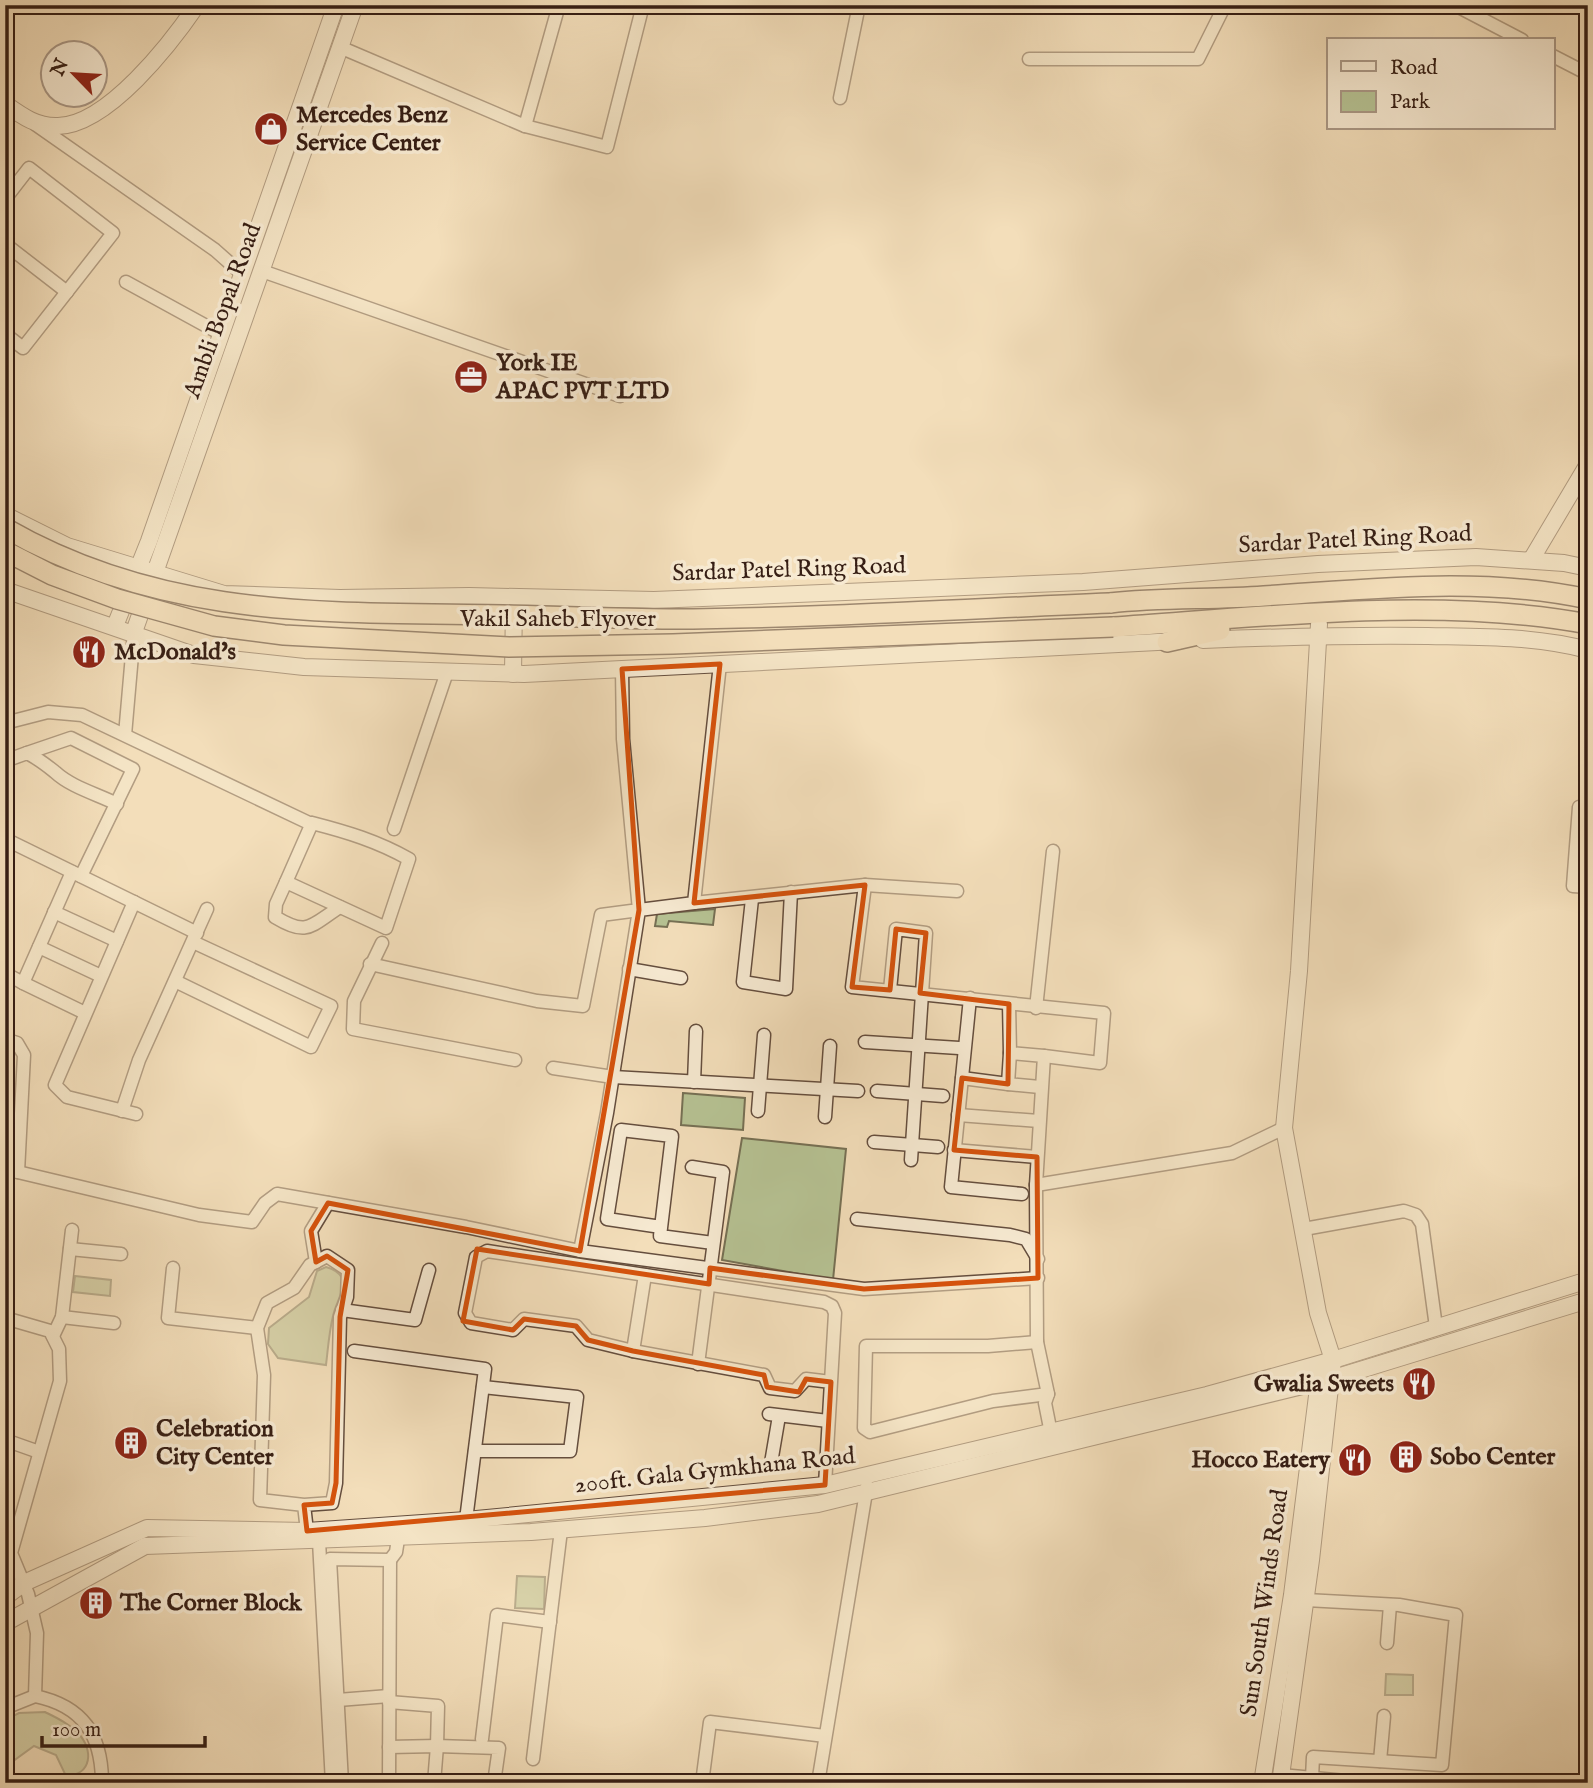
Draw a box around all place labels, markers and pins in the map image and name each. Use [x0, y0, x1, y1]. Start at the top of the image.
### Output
place label: Mercedes Benz Service Center [296, 100, 448, 159]
shop icon: Mercedes Benz Service Center [252, 110, 290, 148]
place label: York IE APAC PVT LTD [495, 348, 669, 407]
office icon: York IE APAC PVT LTD [452, 358, 490, 396]
restaurant icon: McDonald's [70, 633, 108, 671]
place label: McDonald's [114, 637, 237, 668]
restaurant icon: Gwalia Sweets [1400, 1365, 1438, 1403]
place label: Gwalia Sweets [1254, 1369, 1395, 1400]
place label: Celebration City Center [156, 1414, 274, 1473]
building icon: Celebration City Center [112, 1424, 150, 1462]
building icon: Sobo Center [1387, 1438, 1425, 1476]
restaurant icon: Hocco Eatery [1336, 1441, 1374, 1479]
place label: Sobo Center [1430, 1442, 1555, 1473]
place label: Hocco Eatery [1191, 1445, 1331, 1476]
building icon: The Corner Block [77, 1584, 115, 1622]
place label: The Corner Block [119, 1588, 303, 1619]

